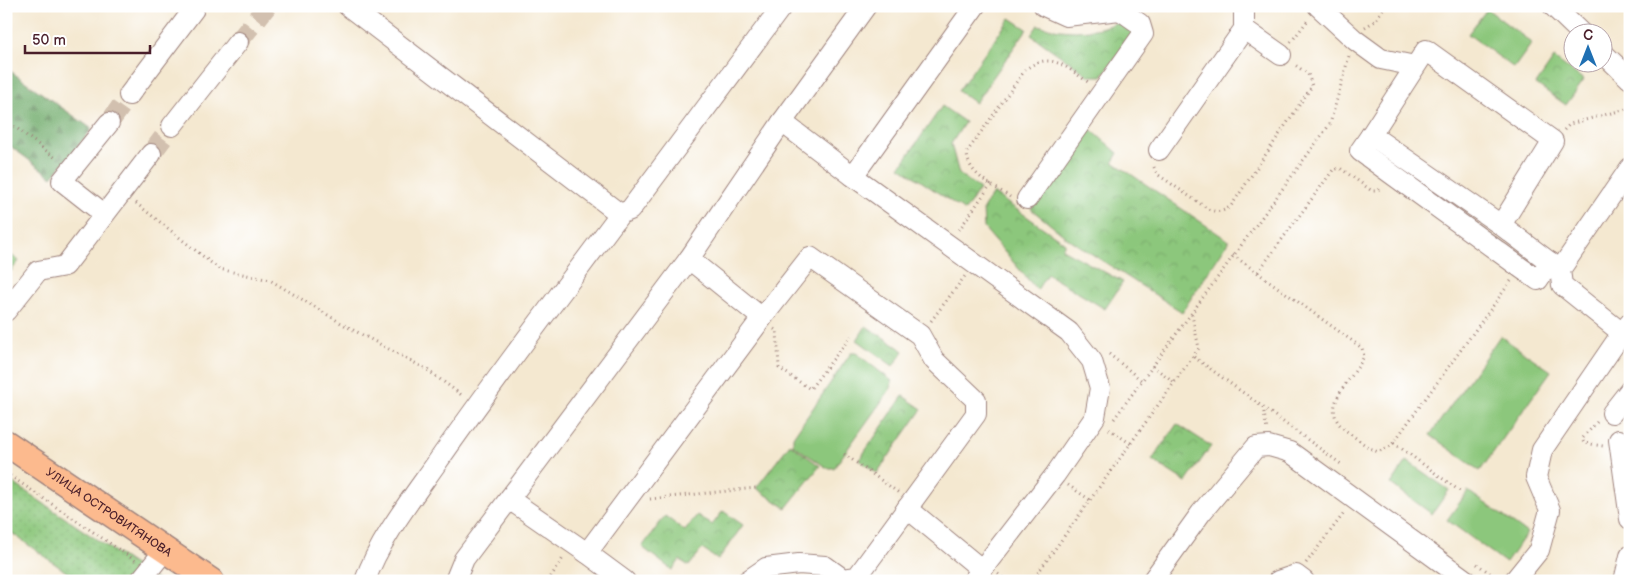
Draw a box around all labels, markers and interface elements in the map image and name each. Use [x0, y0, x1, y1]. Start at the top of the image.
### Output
scale bar [25, 22, 150, 54]
north arrow [1564, 22, 1614, 72]
text: С [1583, 27, 1593, 44]
text: 50 m [32, 31, 66, 50]
street label: УЛИЦА ОСТРОВИТЯНОВА [43, 465, 175, 560]

